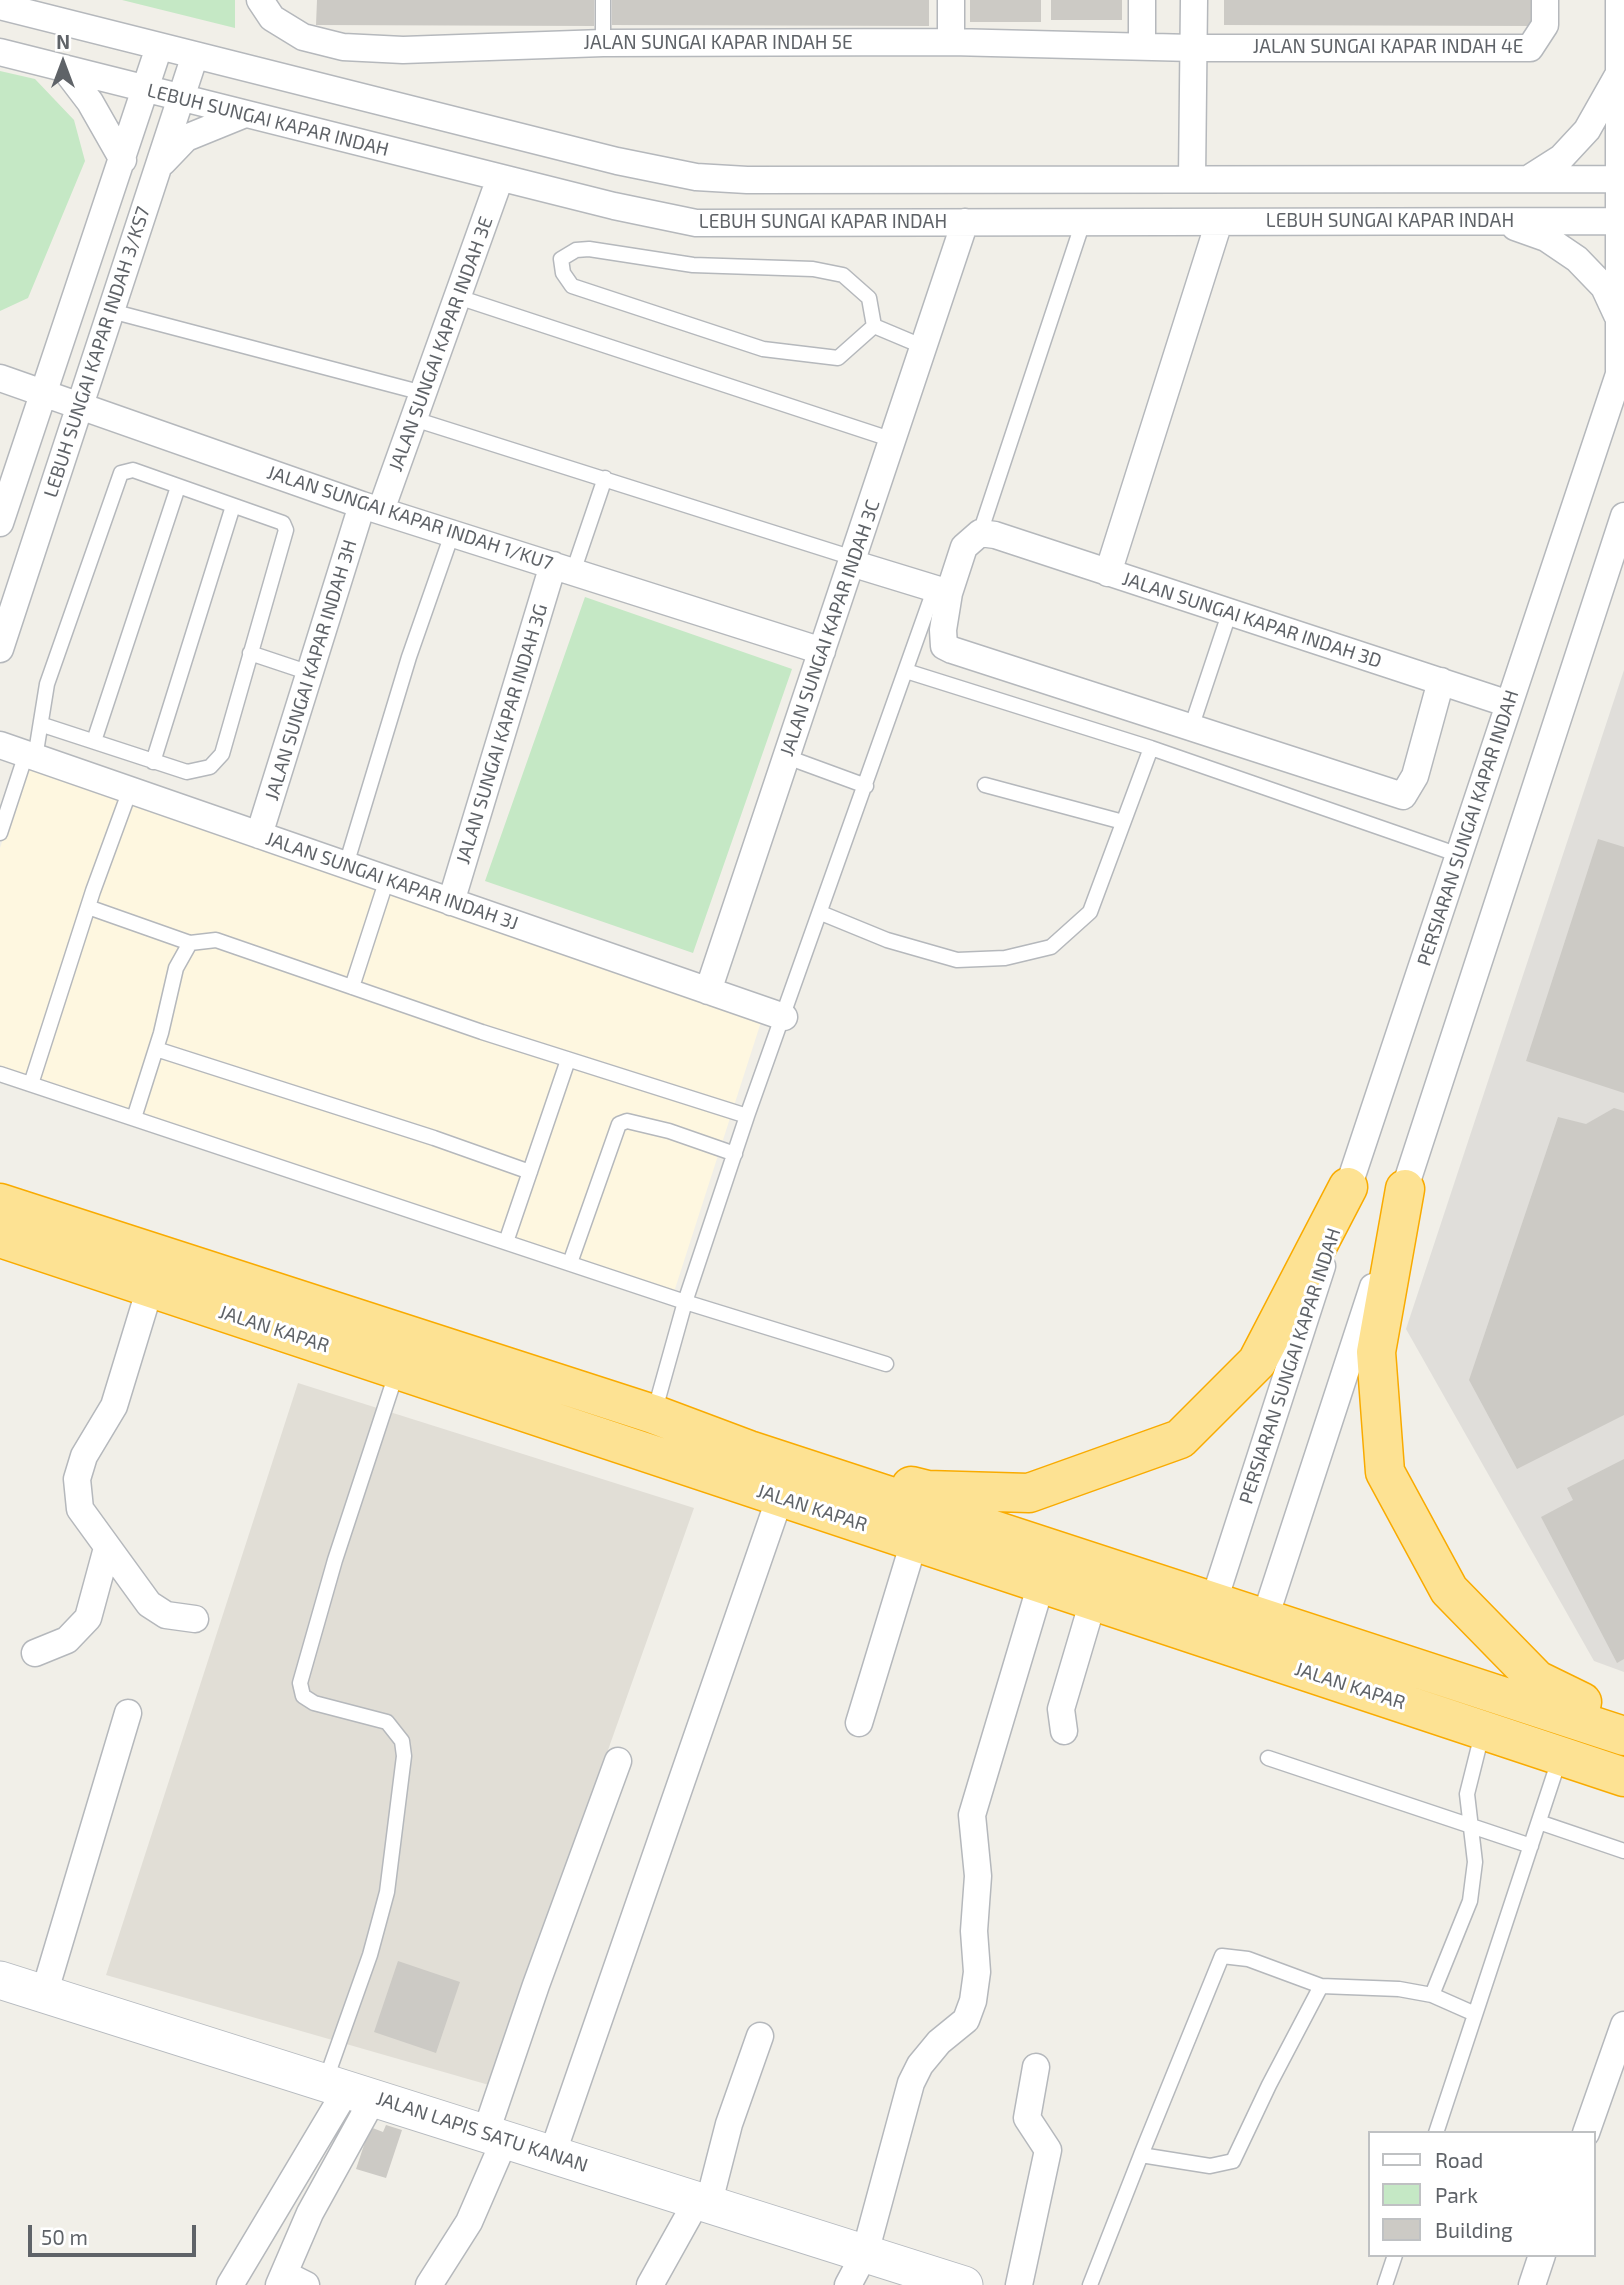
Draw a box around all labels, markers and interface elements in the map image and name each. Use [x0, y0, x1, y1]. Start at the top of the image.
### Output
north arrow [28, 28, 98, 98]
text: N [56, 30, 70, 53]
street label: JALAN SUNGAI KAPAR INDAH 5E [583, 32, 853, 54]
street label: JALAN SUNGAI KAPAR INDAH 4E [1253, 36, 1523, 58]
street label: LEBUH SUNGAI KAPAR INDAH [145, 79, 391, 161]
street label: LEBUH SUNGAI KAPAR INDAH 3/KS7 [39, 204, 155, 500]
street label: LEBUH SUNGAI KAPAR INDAH [1266, 210, 1514, 232]
street label: LEBUH SUNGAI KAPAR INDAH [699, 211, 947, 233]
street label: JALAN SUNGAI KAPAR INDAH 3E [384, 214, 498, 474]
street label: JALAN SUNGAI KAPAR INDAH 1/KU7 [264, 461, 556, 575]
street label: JALAN SUNGAI KAPAR INDAH 3C [775, 497, 885, 759]
street label: JALAN SUNGAI KAPAR INDAH 3H [260, 537, 362, 803]
street label: JALAN SUNGAI KAPAR INDAH 3D [1119, 567, 1385, 673]
street label: JALAN SUNGAI KAPAR INDAH 3G [452, 601, 552, 867]
street label: PERSIARAN SUNGAI KAPAR INDAH [1413, 687, 1523, 969]
street label: JALAN SUNGAI KAPAR INDAH 3J [263, 827, 521, 935]
street label: PERSIARAN SUNGAI KAPAR INDAH [1235, 1225, 1345, 1507]
street label: JALAN KAPAR [216, 1300, 332, 1358]
street label: JALAN KAPAR [754, 1479, 870, 1537]
street label: JALAN KAPAR [1292, 1657, 1408, 1715]
street label: JALAN LAPIS SATU KANAN [373, 2087, 591, 2177]
legend [1368, 2131, 1596, 2257]
text: Road [1435, 2147, 1483, 2172]
text: Park [1435, 2182, 1478, 2207]
scale bar [32, 2212, 200, 2256]
text: Building [1435, 2217, 1513, 2242]
text: 50 m [41, 2224, 88, 2249]

